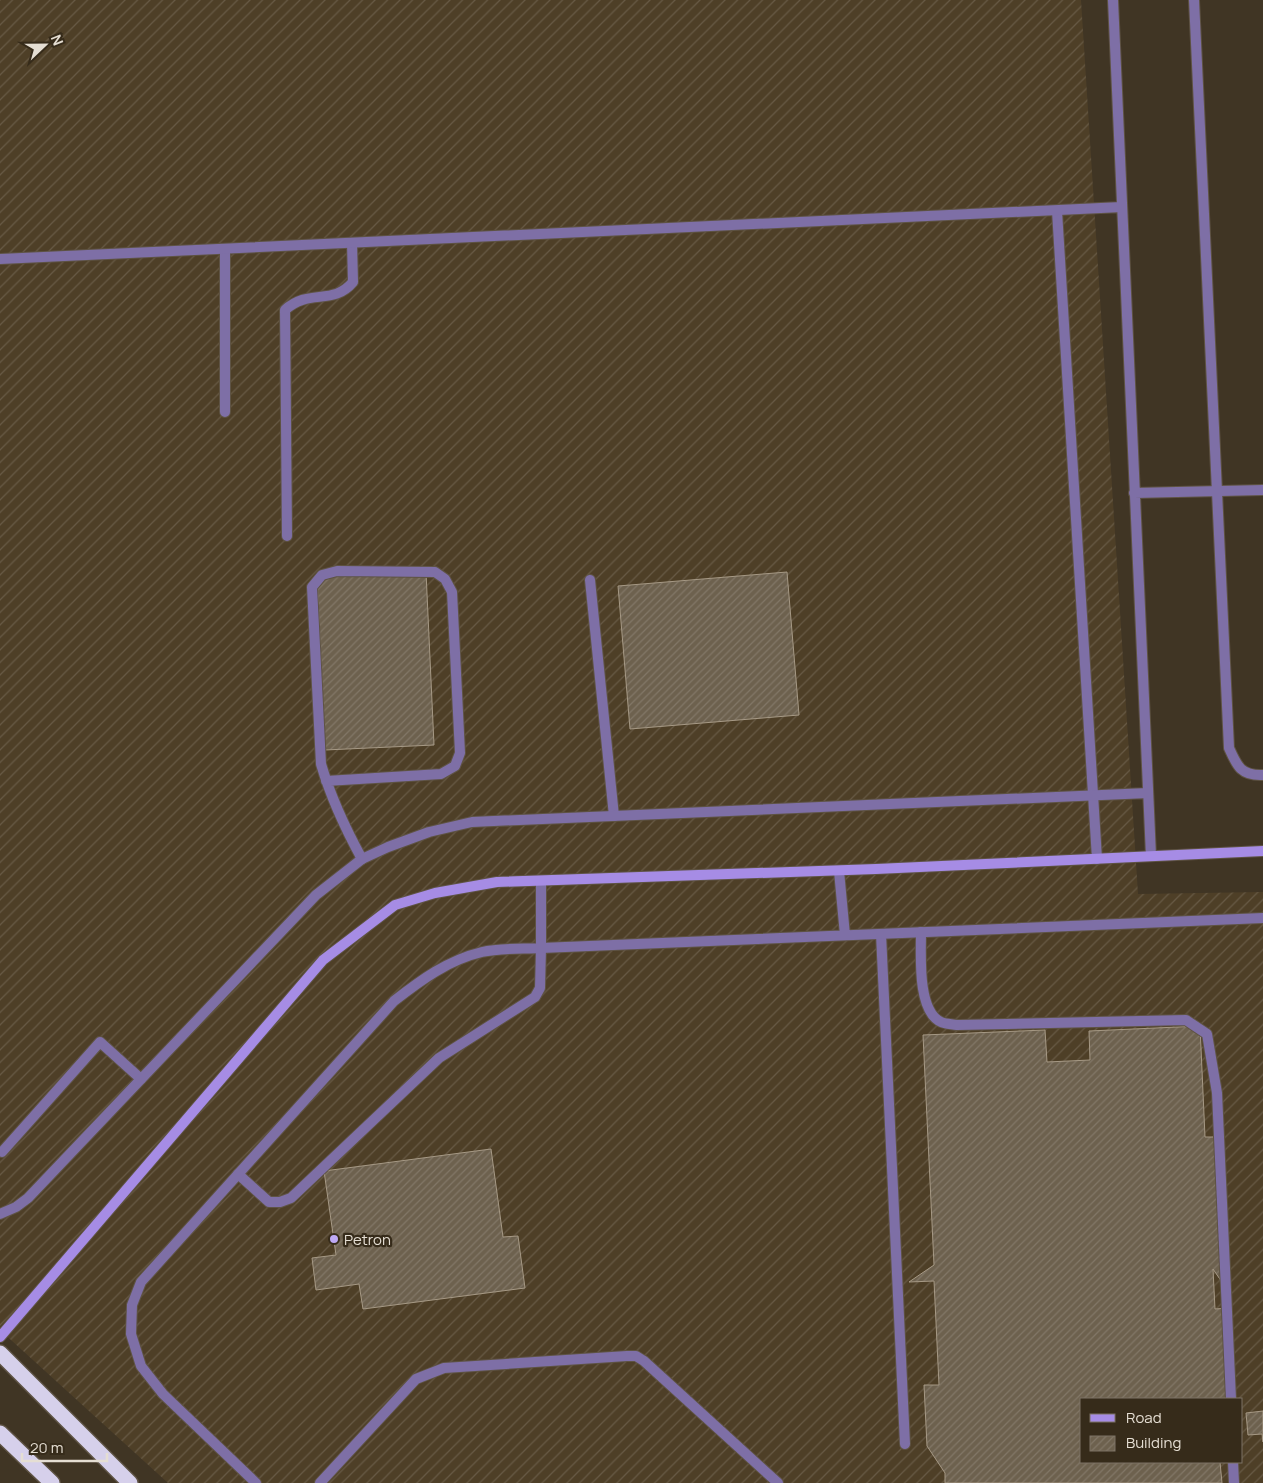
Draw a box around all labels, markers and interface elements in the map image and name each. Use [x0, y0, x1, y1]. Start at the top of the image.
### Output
north arrow [20, 20, 70, 70]
text: N [47, 32, 68, 48]
place label: Petron [344, 1229, 391, 1250]
marker: Petron [328, 1233, 340, 1245]
legend [1080, 1398, 1243, 1463]
text: Road [1126, 1407, 1162, 1428]
scale bar [22, 1430, 108, 1462]
text: Building [1126, 1432, 1181, 1453]
text: 20 m [30, 1437, 63, 1458]

